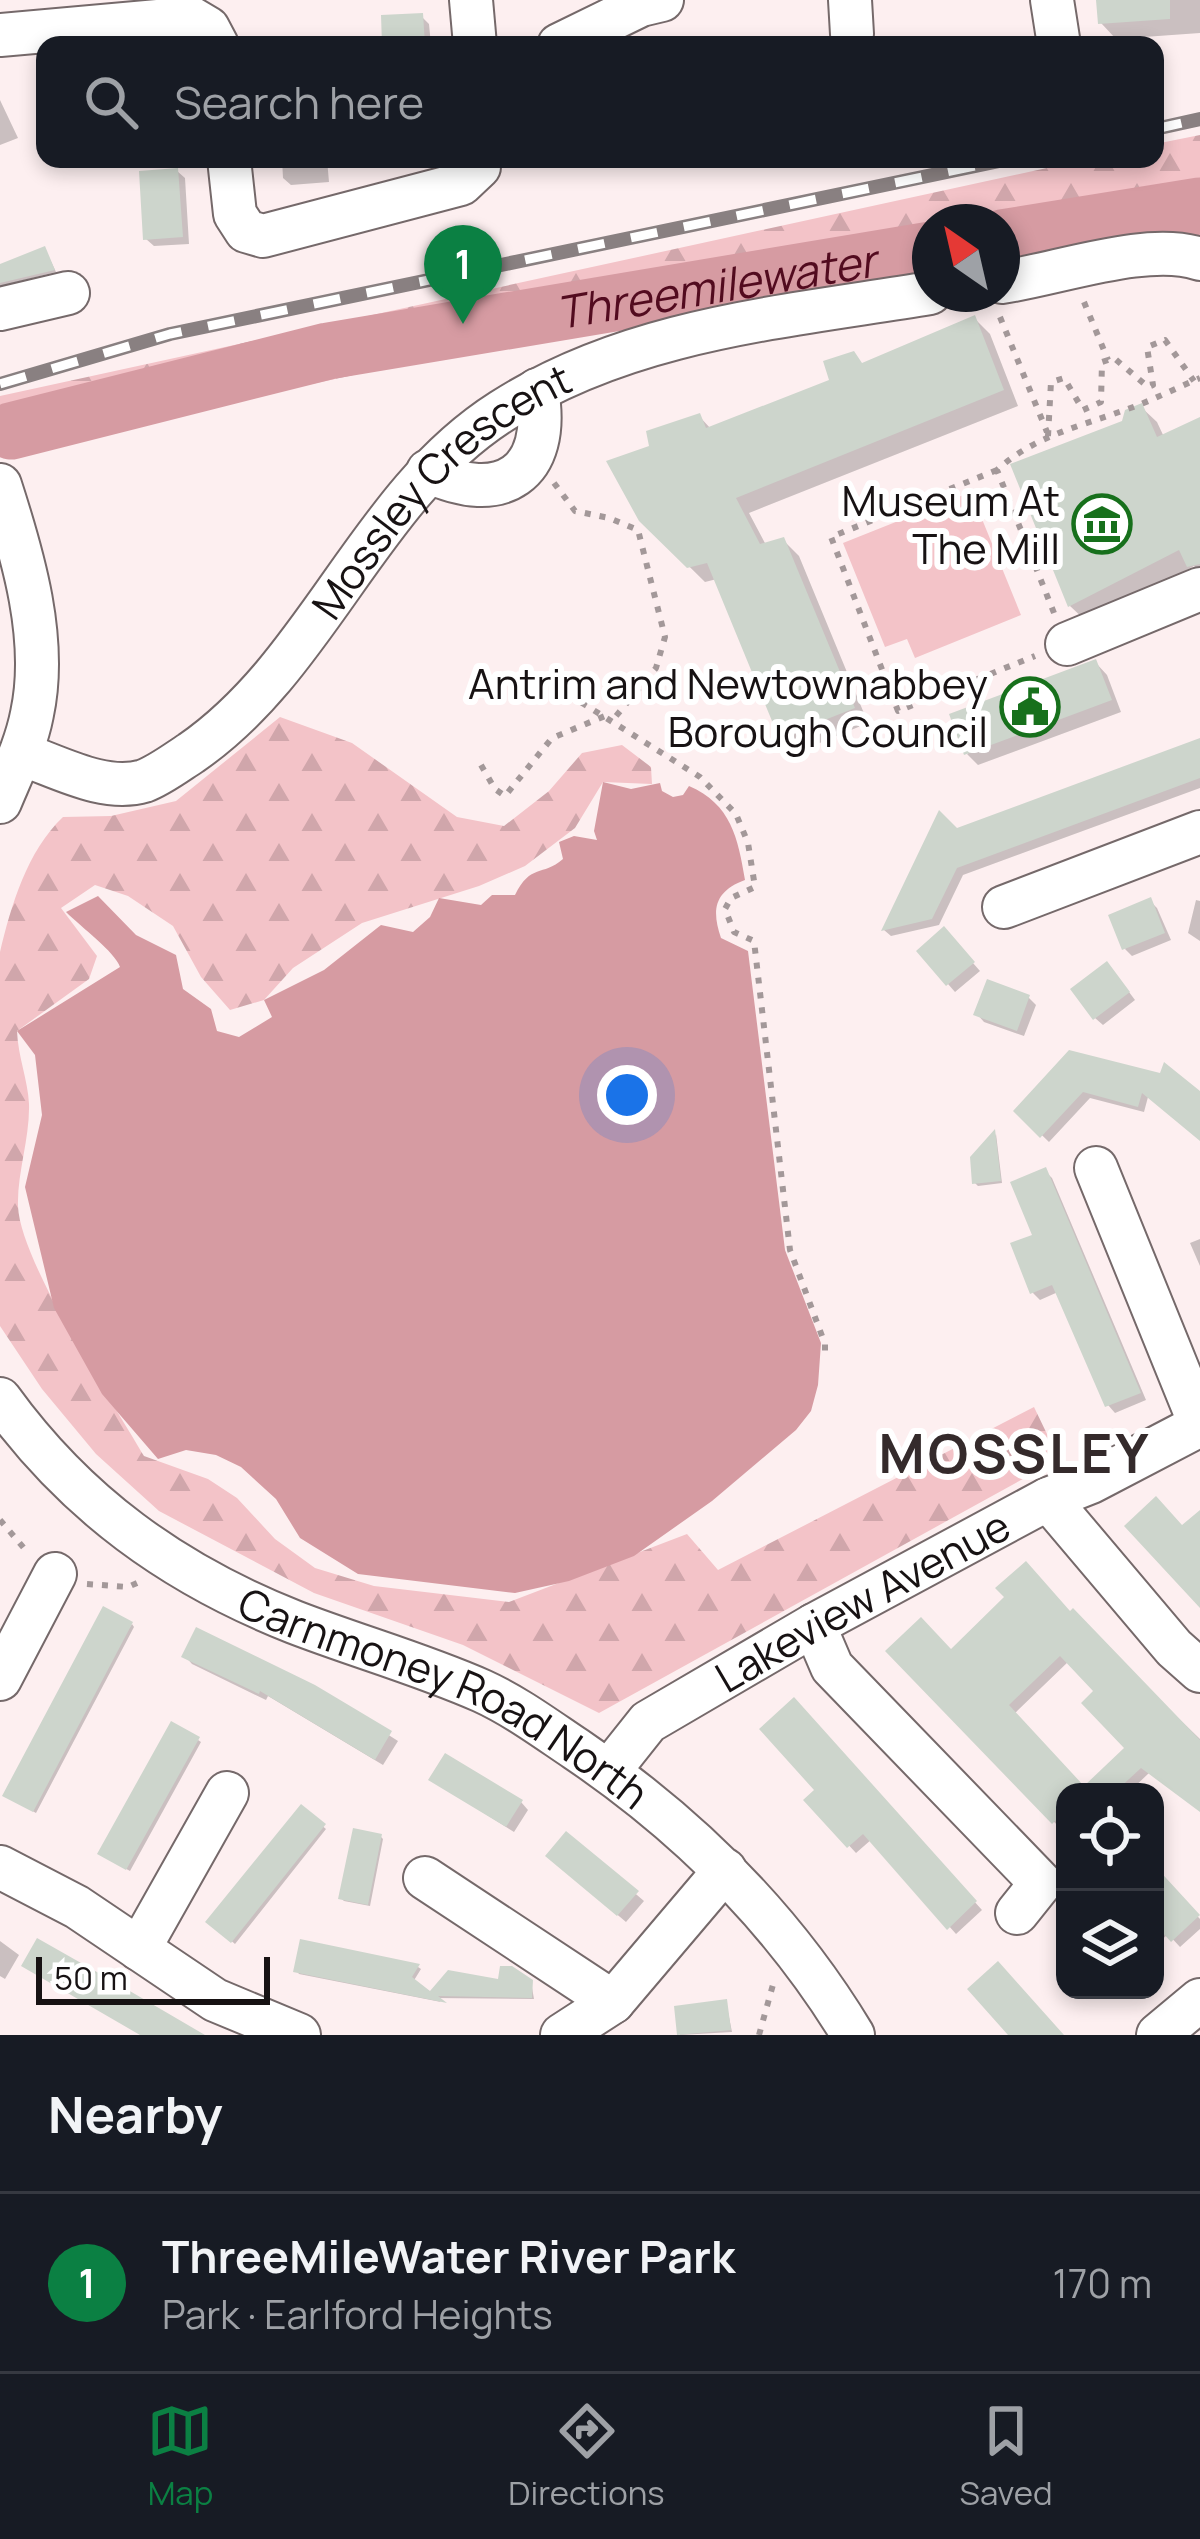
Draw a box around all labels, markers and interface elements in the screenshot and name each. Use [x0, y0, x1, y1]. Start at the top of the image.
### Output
search box [36, 36, 1164, 168]
icon: search [78, 69, 144, 135]
text: Search here [174, 71, 424, 133]
north arrow [912, 204, 1020, 312]
pin: 1 [424, 225, 502, 324]
water label: Threemilewater [551, 228, 886, 343]
street label: Mossley Crescent [298, 349, 580, 630]
place label: Museum At The Mill [842, 471, 1060, 577]
museum icon: Museum At The Mill [1071, 493, 1133, 555]
place label: Antrim and Newtownabbey Borough Council [468, 654, 988, 760]
public building icon: Antrim and Newtownabbey Borough Council [999, 676, 1061, 738]
your location [597, 1065, 657, 1125]
district label: MOSSLEY [879, 1415, 1151, 1489]
street label: Lakeview Avenue [704, 1496, 1020, 1706]
street label: Carnmoney Road North [229, 1573, 661, 1822]
map controls [1056, 1783, 1164, 1999]
button: locate [1056, 1783, 1164, 1891]
button: layers [1056, 1891, 1164, 1999]
scale bar [36, 1951, 270, 2004]
text: 50 m [54, 1955, 128, 2000]
text: Nearby [48, 2079, 223, 2148]
text: ThreeMileWater River Park [162, 2225, 735, 2287]
text: 1 [78, 2256, 96, 2310]
text: 170 m [1053, 2256, 1152, 2310]
text: Park · Earlford Heights [162, 2287, 553, 2341]
tab: Map [147, 2398, 213, 2515]
tab: Directions [508, 2398, 665, 2515]
tab: Saved [960, 2398, 1053, 2515]

